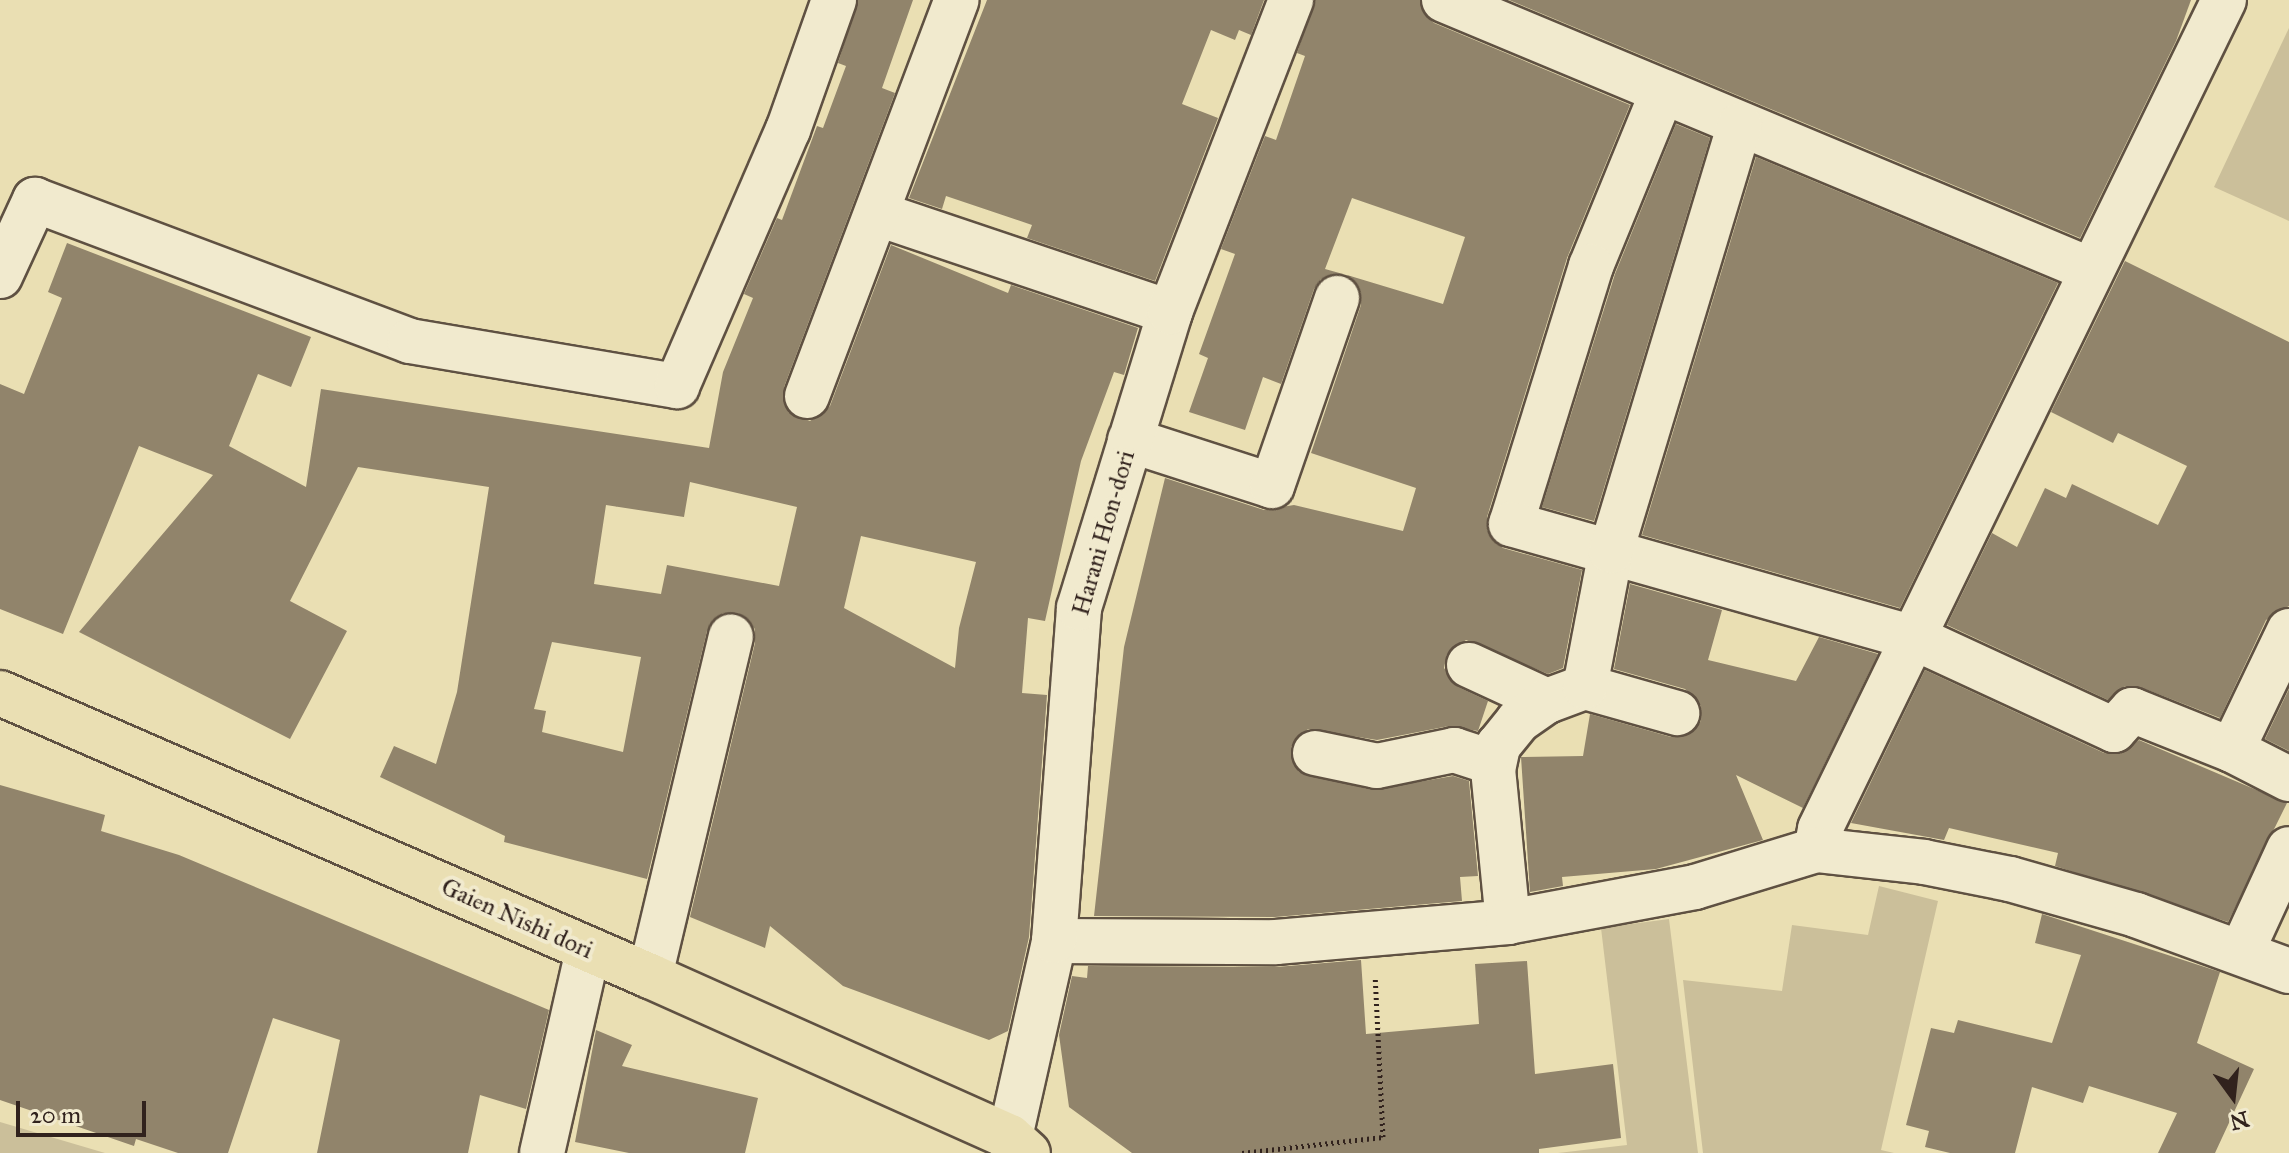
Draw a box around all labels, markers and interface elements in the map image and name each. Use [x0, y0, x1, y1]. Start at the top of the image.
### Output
street label: Harani Hon-dori [1067, 447, 1141, 619]
street label: Gaien Nishi dori [437, 873, 597, 965]
north arrow [2193, 1057, 2273, 1137]
scale bar [20, 1085, 150, 1135]
text: 20 m [30, 1100, 81, 1130]
text: N [2227, 1105, 2252, 1136]

